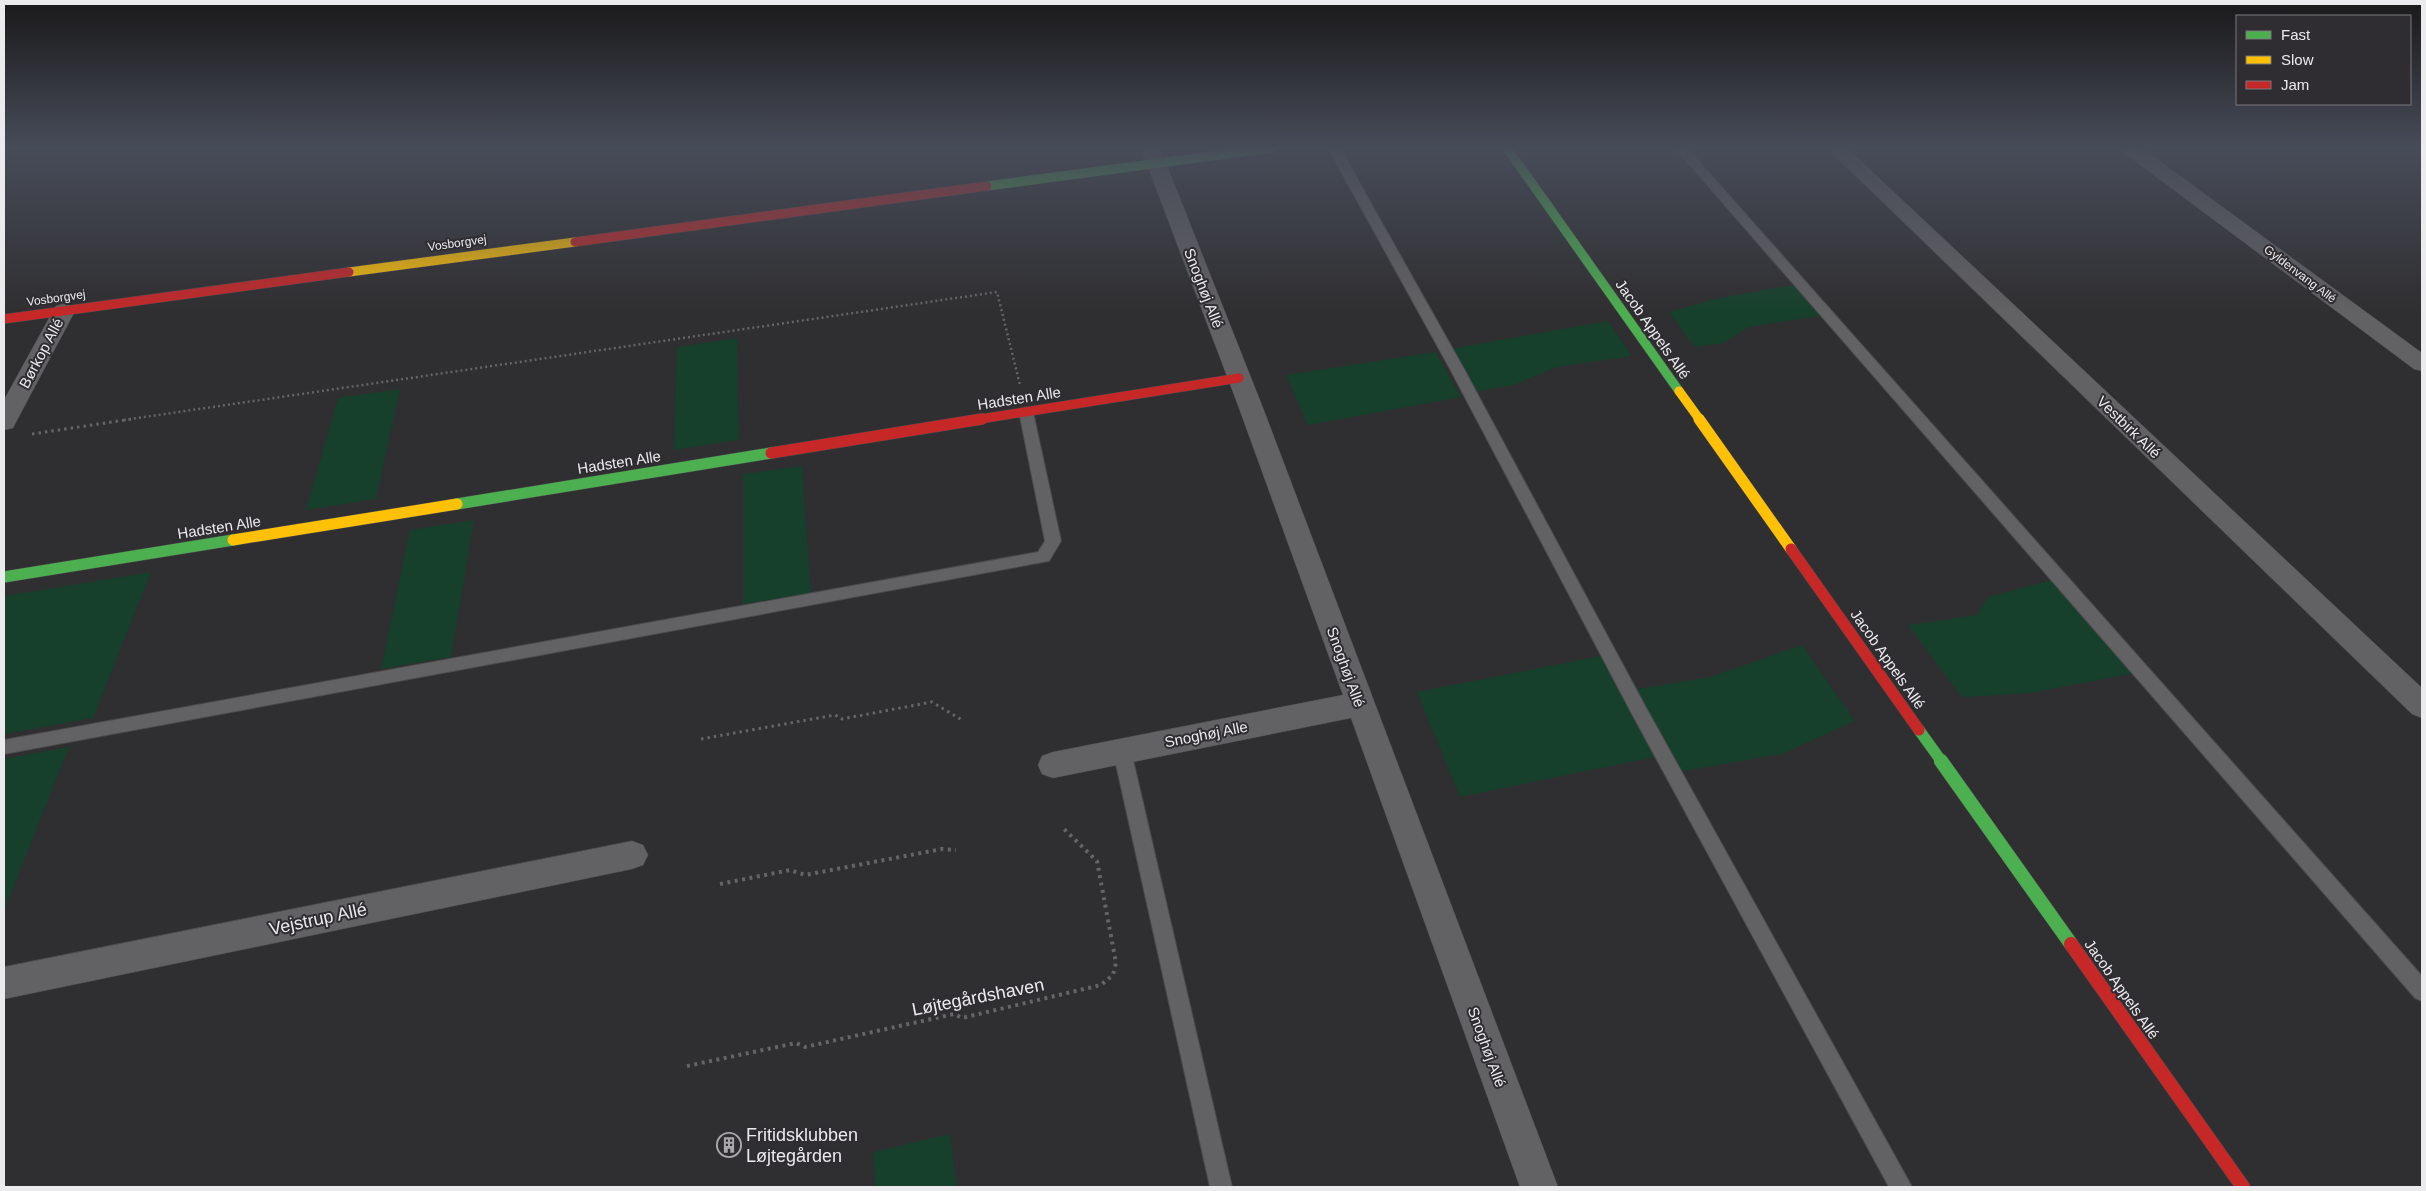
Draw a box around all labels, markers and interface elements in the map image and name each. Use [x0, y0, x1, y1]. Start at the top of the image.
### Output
legend [2236, 15, 2411, 105]
text: Fast [2281, 26, 2311, 43]
text: Slow [2281, 51, 2314, 68]
text: Jam [2281, 76, 2309, 93]
street label: Vosborgvej [427, 232, 487, 254]
street label: Gyldenvang Allé [2261, 242, 2339, 306]
street label: Snoghøj Allé [1181, 246, 1227, 330]
street label: Jacob Appels Allé [1612, 276, 1694, 382]
street label: Vosborgvej [26, 287, 86, 309]
street label: Børkop Allé [15, 315, 67, 391]
street label: Hadsten Alle [976, 383, 1062, 413]
street label: Vestbirk Allé [2094, 393, 2164, 461]
street label: Hadsten Alle [576, 447, 662, 477]
street label: Hadsten Alle [176, 512, 262, 542]
street label: Jacob Appels Allé [1847, 606, 1929, 712]
street label: Snoghøj Allé [1324, 625, 1368, 709]
street label: Snoghøj Alle [1163, 718, 1249, 750]
street label: Vejstrup Allé [267, 899, 369, 939]
street label: Jacob Appels Allé [2081, 936, 2163, 1042]
street label: Løjtegårdshaven [910, 974, 1046, 1020]
street label: Snoghøj Allé [1465, 1005, 1509, 1089]
place label: Fritidsklubben Løjtegården [746, 1125, 858, 1166]
building icon: Fritidsklubben Løjtegården [716, 1132, 742, 1158]

